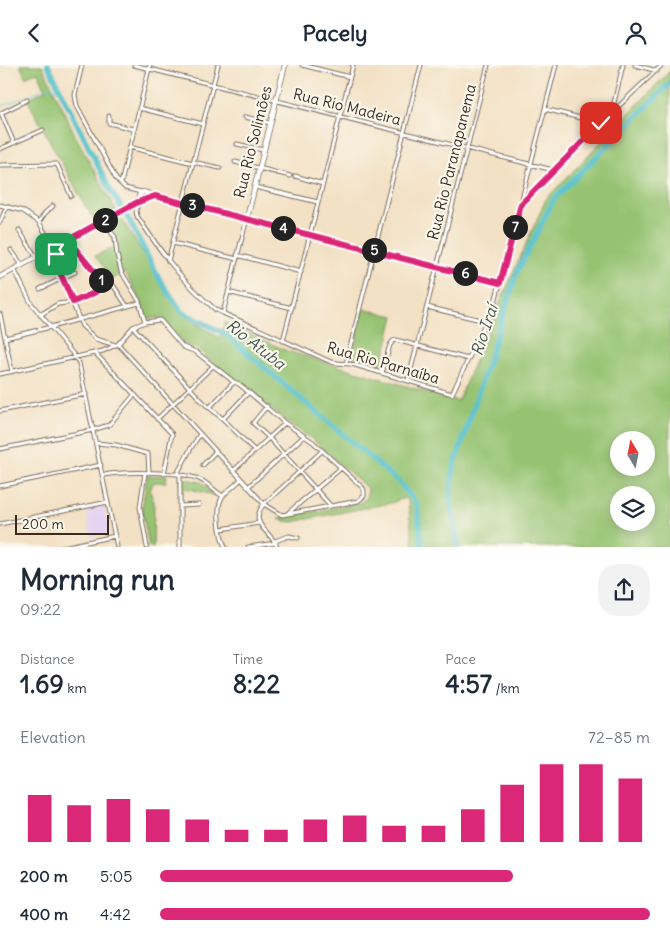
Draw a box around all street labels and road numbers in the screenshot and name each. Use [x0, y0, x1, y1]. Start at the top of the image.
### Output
street label: Rua Rio Paranapanema [423, 82, 480, 242]
street label: Rua Rio Solimões [229, 84, 276, 200]
street label: Rua Rio Madeira [291, 84, 403, 129]
street label: Rua Rio Parnaíba [325, 337, 442, 388]

